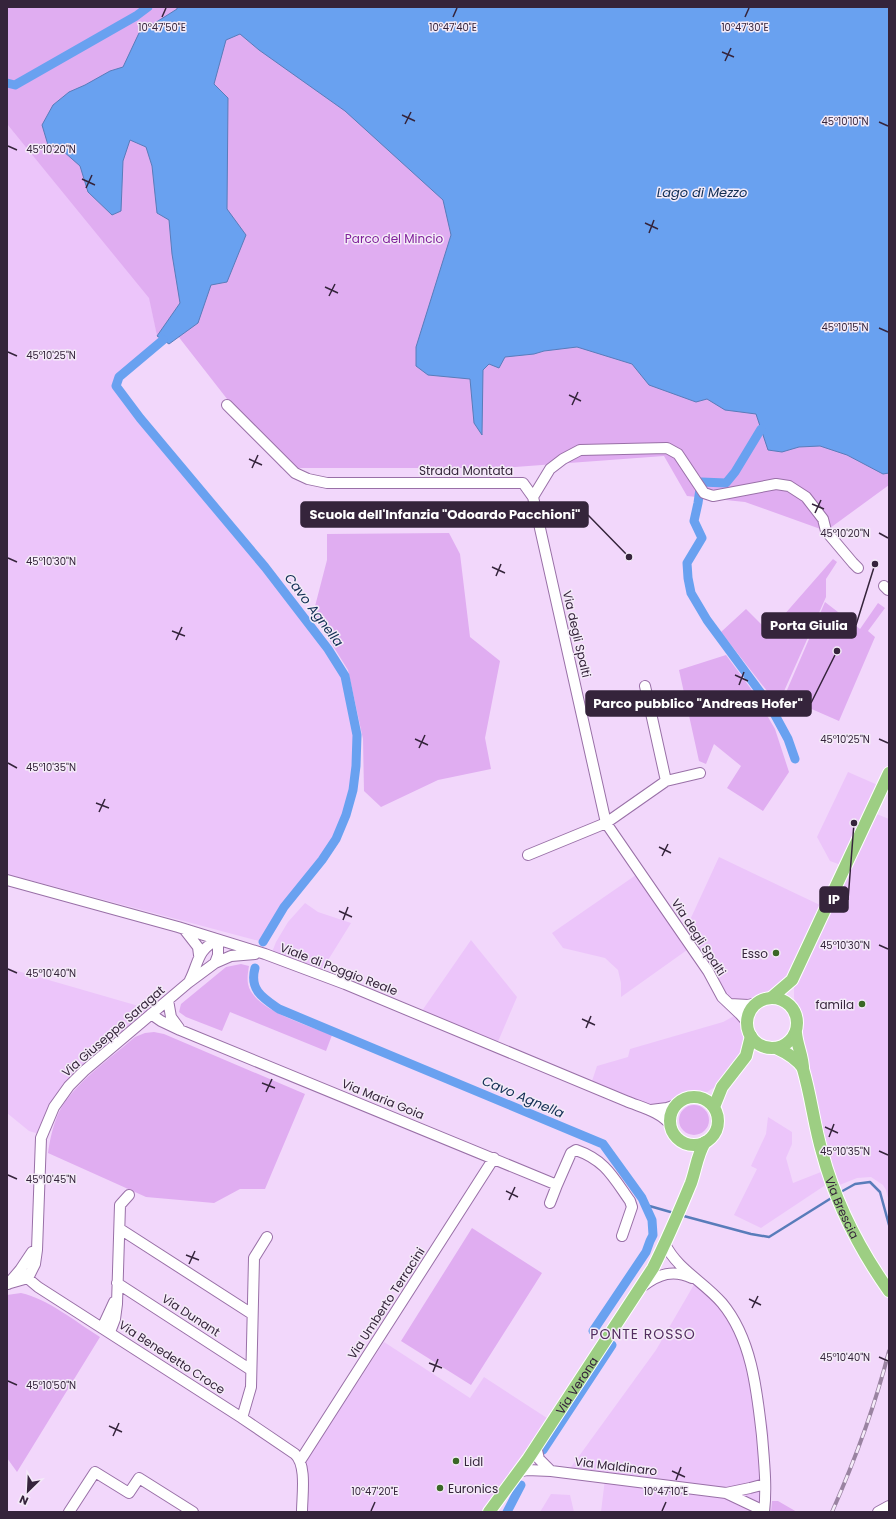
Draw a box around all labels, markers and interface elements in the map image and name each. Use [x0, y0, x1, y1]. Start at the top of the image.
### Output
text: 10°47'50"E [138, 20, 186, 35]
text: 10°47'40"E [429, 20, 477, 35]
text: 10°47'30"E [721, 20, 769, 35]
text: 45°10'10"N [821, 114, 869, 129]
text: 45°10'20"N [26, 142, 76, 157]
water label: Lago di Mezzo [657, 183, 747, 202]
park label: Parco del Mincio [345, 230, 443, 247]
text: 45°10'15"N [821, 320, 869, 335]
text: 45°10'25"N [26, 348, 76, 363]
street label: Strada Montata [419, 462, 513, 479]
callout: Scuola dell'Infanzia "Odoardo Pacchioni" [301, 502, 588, 527]
text: Scuola dell'Infanzia "Odoardo Pacchioni" [310, 505, 580, 524]
text: 45°10'20"N [820, 526, 870, 541]
text: 45°10'30"N [26, 554, 76, 569]
water label: Cavo Agnella [280, 569, 348, 651]
street label: Via degli Spalti [559, 589, 595, 679]
callout: Porta Giulia [762, 613, 856, 638]
text: Porta Giulia [770, 616, 848, 635]
callout: Parco pubblico "Andreas Hofer" [586, 691, 811, 716]
text: Parco pubblico "Andreas Hofer" [593, 694, 803, 713]
text: 45°10'25"N [820, 732, 870, 747]
text: 45°10'35"N [26, 760, 76, 775]
callout: IP [820, 887, 848, 912]
text: IP [828, 890, 840, 909]
street label: Via degli Spalti [668, 895, 730, 979]
text: 45°10'30"N [820, 938, 870, 953]
street label: Viale di Poggio Reale [278, 939, 400, 999]
place label: Esso [742, 945, 768, 962]
marker: Esso [771, 948, 781, 958]
text: 45°10'40"N [26, 966, 76, 981]
street label: Via Giuseppe Saragat [58, 982, 168, 1080]
place label: famila [816, 996, 854, 1013]
marker: famila [857, 999, 867, 1009]
water label: Cavo Agnella [479, 1071, 567, 1123]
street label: Via Maria Goia [339, 1075, 427, 1123]
text: 45°10'35"N [820, 1144, 870, 1159]
text: 45°10'45"N [26, 1172, 76, 1187]
street label: Via Brescia [822, 1174, 864, 1241]
street label: Via Umberto Terracini [343, 1244, 429, 1362]
street label: Via Dunant [159, 1290, 223, 1340]
street label: Via Benedetto Croce [116, 1316, 228, 1398]
district label: PONTE ROSSO [590, 1324, 696, 1344]
text: 45°10'40"N [820, 1350, 870, 1365]
street label: Via Verona [551, 1353, 601, 1417]
text: 45°10'50"N [26, 1378, 76, 1393]
place label: Lidl [464, 1453, 483, 1470]
street label: Via Maldinaro [574, 1453, 658, 1480]
marker: Lidl [451, 1456, 461, 1466]
north arrow [8, 1471, 48, 1511]
place label: Euronics [448, 1480, 498, 1497]
marker: Euronics [435, 1483, 445, 1493]
text: 10°47'20"E [352, 1484, 399, 1499]
text: 10°47'10"E [644, 1484, 688, 1499]
text: N [17, 1491, 31, 1509]

